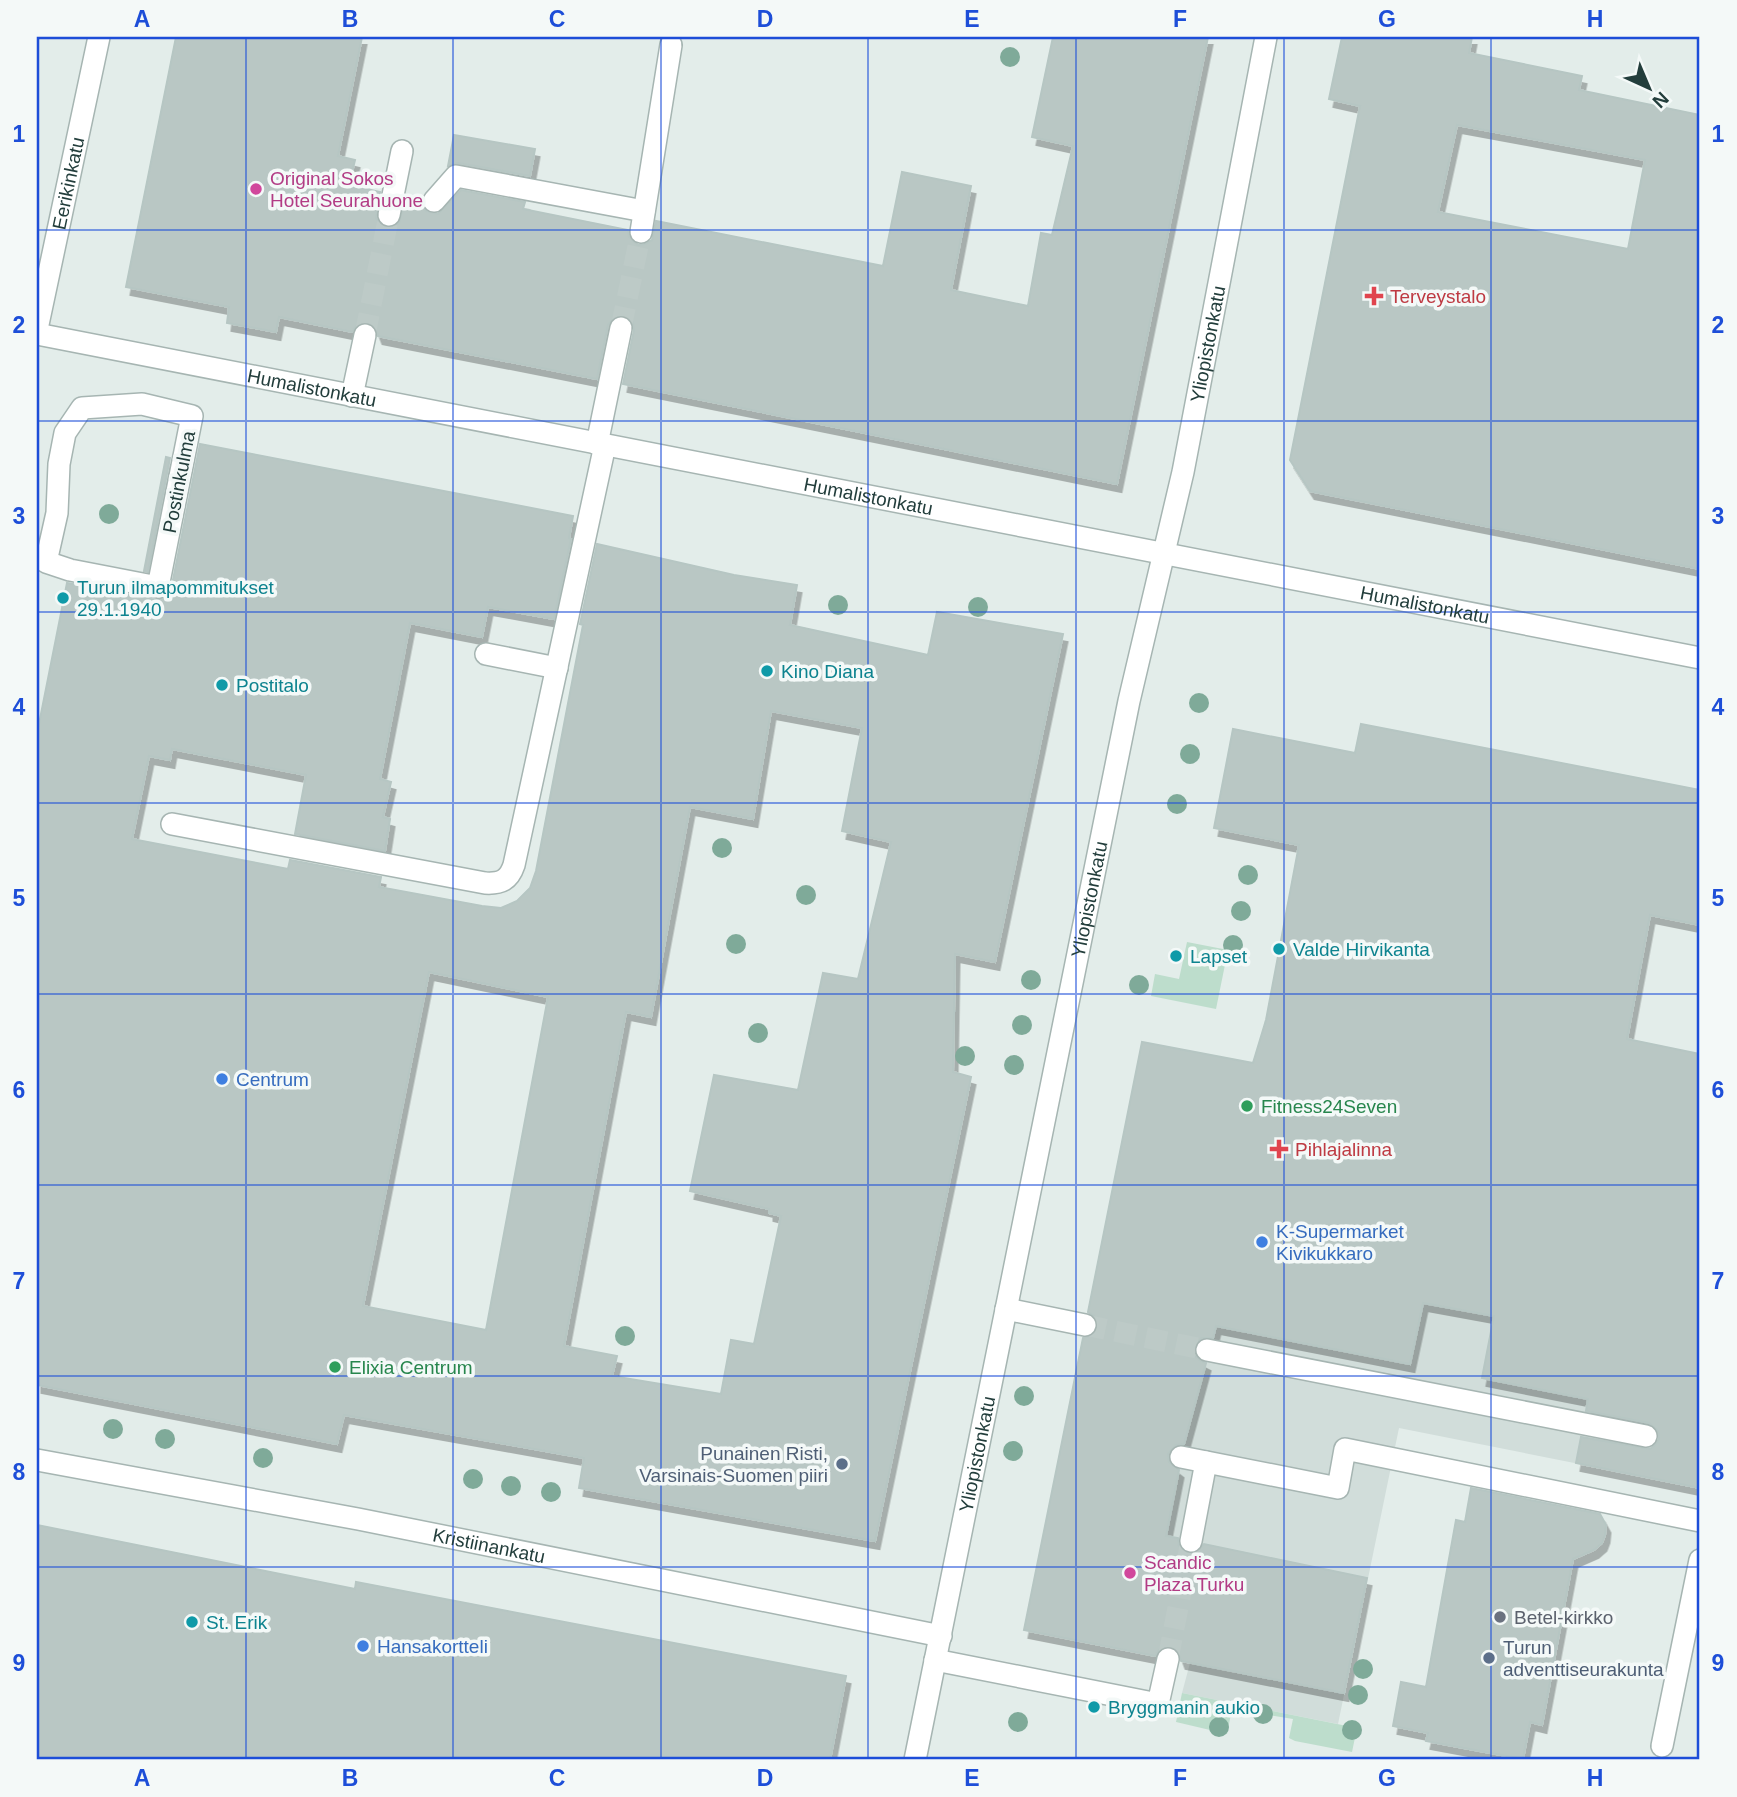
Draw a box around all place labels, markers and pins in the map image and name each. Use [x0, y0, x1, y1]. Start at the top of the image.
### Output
place label: Original Sokos Hotel Seurahuone [270, 168, 423, 211]
marker: Original Sokos Hotel Seurahuone [248, 181, 264, 197]
marker: Terveystalo [1364, 286, 1384, 306]
place label: Terveystalo [1390, 286, 1486, 307]
place label: Turun ilmapommitukset 29.1.1940 [77, 577, 274, 620]
marker: Turun ilmapommitukset 29.1.1940 [55, 590, 71, 606]
place label: Kino Diana [781, 661, 874, 682]
marker: Kino Diana [759, 663, 775, 679]
place label: Postitalo [236, 675, 309, 696]
marker: Postitalo [214, 677, 230, 693]
place label: Valde Hirvikanta [1293, 939, 1430, 960]
marker: Valde Hirvikanta [1271, 941, 1287, 957]
place label: Lapset [1190, 946, 1248, 967]
marker: Lapset [1168, 948, 1184, 964]
place label: Centrum [236, 1069, 309, 1090]
marker: Centrum [214, 1071, 230, 1087]
place label: Fitness24Seven [1261, 1096, 1397, 1117]
marker: Fitness24Seven [1239, 1098, 1255, 1114]
marker: Pihlajalinna [1269, 1139, 1289, 1159]
place label: Pihlajalinna [1295, 1139, 1393, 1160]
place label: K-Supermarket Kivikukkaro [1276, 1221, 1404, 1264]
marker: K-Supermarket Kivikukkaro [1254, 1234, 1270, 1250]
place label: Elixia Centrum [349, 1357, 473, 1378]
marker: Elixia Centrum [327, 1359, 343, 1375]
place label: Punainen Risti, Varsinais-Suomen piiri [639, 1443, 828, 1486]
marker: Punainen Risti, Varsinais-Suomen piiri [834, 1456, 850, 1472]
place label: Scandic Plaza Turku [1144, 1552, 1244, 1595]
marker: Scandic Plaza Turku [1122, 1565, 1138, 1581]
place label: Betel-kirkko [1514, 1607, 1613, 1628]
marker: Betel-kirkko [1492, 1609, 1508, 1625]
place label: St. Erik [206, 1612, 268, 1633]
marker: St. Erik [184, 1614, 200, 1630]
place label: Hansakortteli [377, 1636, 488, 1657]
place label: Turun adventtiseurakunta [1503, 1637, 1664, 1680]
marker: Hansakortteli [355, 1638, 371, 1654]
marker: Turun adventtiseurakunta [1481, 1650, 1497, 1666]
place label: Bryggmanin aukio [1108, 1697, 1260, 1718]
marker: Bryggmanin aukio [1086, 1699, 1102, 1715]

